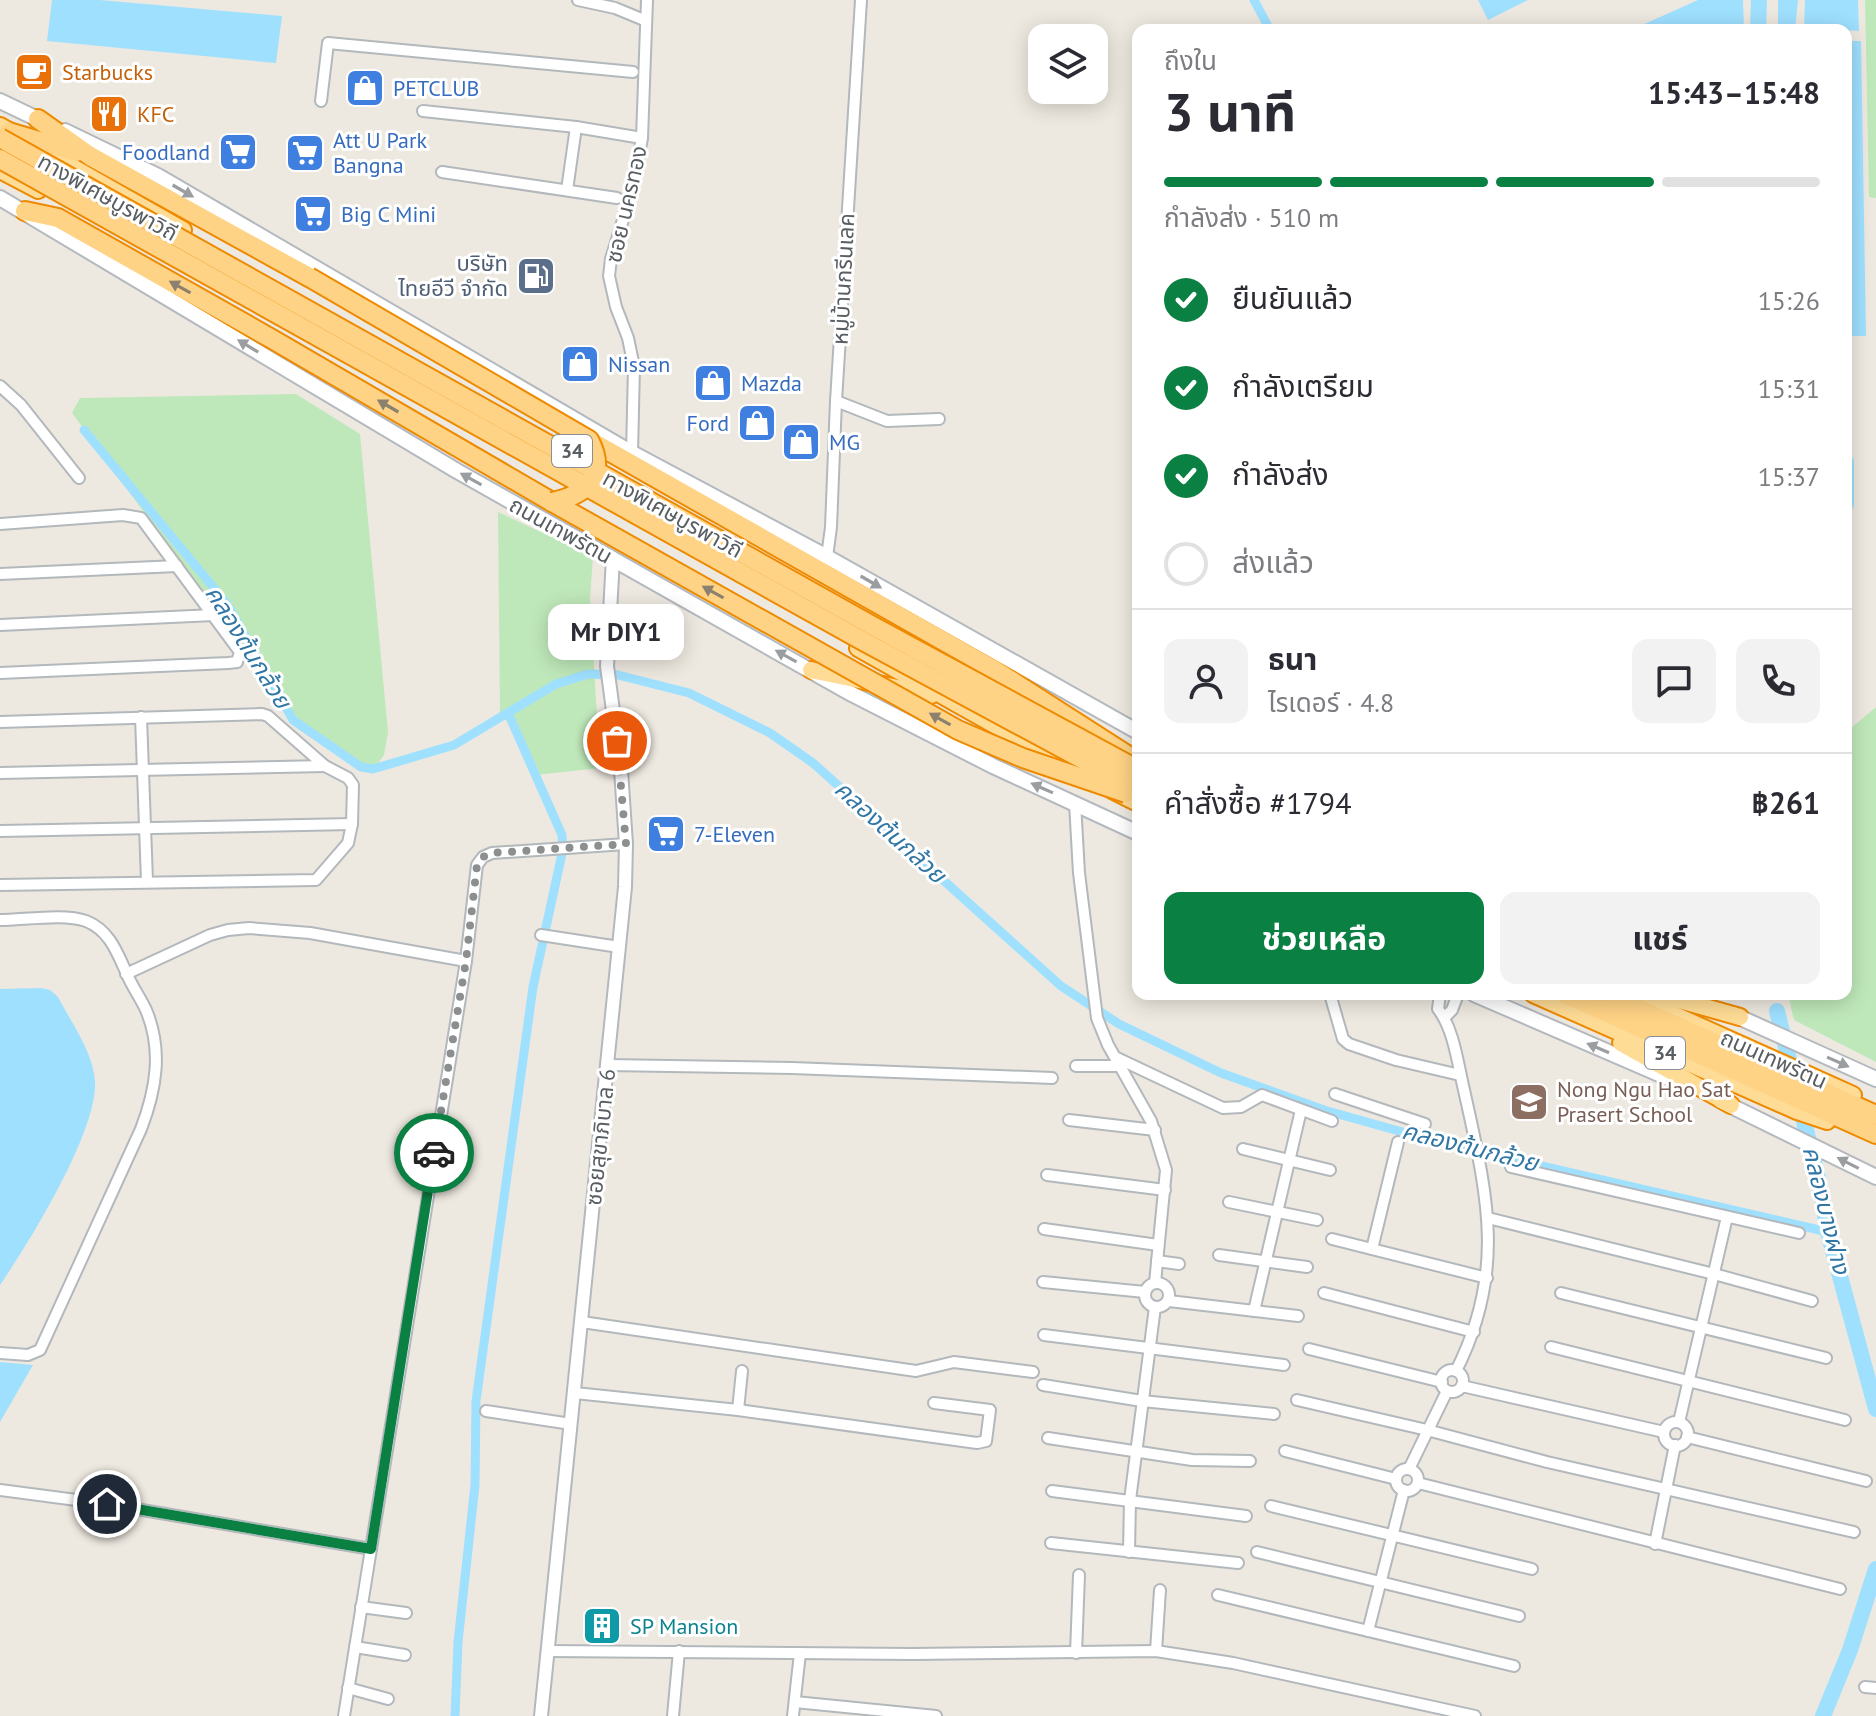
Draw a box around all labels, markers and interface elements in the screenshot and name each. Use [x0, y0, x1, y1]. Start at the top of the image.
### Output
map controls [1028, 24, 1108, 104]
button: layers [1028, 24, 1108, 104]
text: ถึงใน [1164, 44, 1217, 77]
cafe icon: Starbucks [13, 51, 55, 93]
place label: Starbucks [62, 58, 153, 86]
shop icon: PETCLUB [344, 67, 386, 109]
text: 15:43–15:48 [1648, 73, 1820, 112]
place label: PETCLUB [393, 74, 479, 102]
text: 3 นาที [1164, 78, 1296, 145]
restaurant icon: KFC [88, 93, 130, 135]
place label: KFC [137, 100, 174, 128]
place label: Att U Park Bangna [333, 126, 427, 179]
supermarket icon: Foodland [217, 131, 259, 173]
supermarket icon: Att U Park Bangna [284, 132, 326, 174]
place label: Foodland [122, 138, 210, 166]
street label: ซอย นครทอง [599, 143, 653, 265]
street label: ทางพิเศษบูรพาวิถี [33, 147, 183, 247]
one-way arrow [172, 184, 194, 198]
supermarket icon: Big C Mini [292, 193, 334, 235]
place label: Big C Mini [341, 200, 436, 228]
text: กำลังส่ง · 510 m [1164, 201, 1339, 234]
street label: หมู่บ้านกรีนเลค [826, 212, 860, 346]
place label: บริษัท ไทยอีวี จำกัด [397, 249, 508, 302]
fuel station icon: บริษัท ไทยอีวี จำกัด [515, 255, 557, 297]
icon: check [1164, 278, 1208, 322]
text: ยืนยันแล้ว [1232, 278, 1353, 317]
one-way arrow [168, 280, 191, 294]
text: 15:26 [1758, 284, 1820, 317]
one-way arrow [237, 339, 259, 353]
shop icon: Nissan [559, 343, 601, 385]
place label: Nissan [608, 350, 670, 378]
shop icon: Mazda [692, 362, 734, 404]
icon: check [1164, 366, 1208, 410]
text: กำลังเตรียม [1232, 366, 1374, 405]
place label: Mazda [741, 369, 802, 397]
text: 15:31 [1758, 372, 1820, 405]
one-way arrow [376, 399, 399, 413]
shop icon: Ford [736, 402, 778, 444]
place label: Ford [687, 409, 729, 437]
shop icon: MG [780, 421, 822, 463]
place label: MG [829, 428, 860, 456]
road number: 34 [552, 435, 592, 467]
icon: check [1164, 454, 1208, 498]
text: กำลังส่ง [1232, 454, 1329, 493]
text: 15:37 [1758, 460, 1820, 493]
street label: ทางพิเศษบูรพาวิถี [598, 464, 748, 564]
one-way arrow [460, 472, 482, 486]
street label: ถนนเทพรัตน [505, 490, 617, 570]
text: ส่งแล้ว [1232, 542, 1314, 581]
one-way arrow [860, 575, 882, 589]
water label: คลองต้นกล้วย [198, 579, 299, 715]
one-way arrow [702, 585, 724, 599]
callout: Mr DIY1 [549, 605, 685, 661]
text: Mr DIY1 [571, 615, 661, 648]
button: person [1164, 639, 1248, 723]
text: ธนา [1268, 639, 1317, 678]
button: chat [1632, 639, 1716, 723]
button: phone [1736, 639, 1820, 723]
one-way arrow [775, 649, 798, 663]
text: ไรเดอร์ · 4.8 [1268, 686, 1394, 719]
pin [583, 707, 651, 775]
one-way arrow [928, 712, 951, 726]
icon: bag [595, 719, 639, 763]
water label: คลองต้นกล้วย [828, 774, 954, 891]
one-way arrow [1031, 781, 1054, 795]
text: คำสั่งซื้อ #1794 [1164, 783, 1352, 822]
text: ฿261 [1752, 783, 1820, 822]
supermarket icon: 7-Eleven [645, 813, 687, 855]
place label: 7-Eleven [694, 820, 775, 848]
button: ช่วยเหลือ [1164, 892, 1484, 984]
button: แชร์ [1500, 892, 1820, 984]
street label: ถนนเทพรัตน [1716, 1023, 1832, 1095]
road number: 34 [1645, 1037, 1685, 1069]
one-way arrow [1586, 1041, 1610, 1054]
one-way arrow [1826, 1055, 1849, 1069]
street label: ซอยสุขาภิบาล 6 [579, 1067, 621, 1207]
place label: Nong Ngu Hao Sat Prasert School [1557, 1075, 1732, 1128]
school or university icon: Nong Ngu Hao Sat Prasert School [1508, 1081, 1550, 1123]
courier [394, 1113, 474, 1193]
water label: คลองต้นกล้วย [1399, 1115, 1543, 1179]
icon: car [412, 1131, 456, 1175]
water label: คลองบางฝาง [1796, 1143, 1858, 1278]
one-way arrow [1837, 1156, 1860, 1170]
pin [73, 1470, 141, 1538]
icon: home [85, 1482, 129, 1526]
building icon: SP Mansion [581, 1605, 623, 1647]
place label: SP Mansion [630, 1612, 738, 1640]

